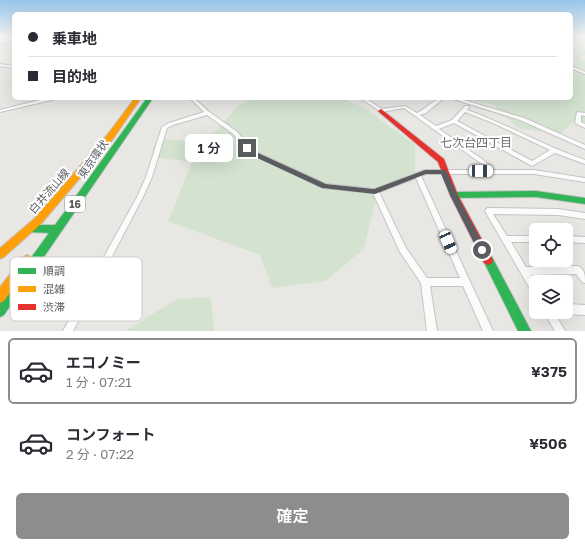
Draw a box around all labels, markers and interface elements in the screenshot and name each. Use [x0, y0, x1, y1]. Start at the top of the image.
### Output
text: 乗車地 [52, 29, 97, 47]
text: 目的地 [52, 67, 97, 85]
callout: 1 分 [185, 134, 233, 162]
district label: 七次台四丁目 [440, 135, 512, 150]
street label: 東京環状 [75, 136, 111, 180]
route end [238, 139, 256, 157]
text: 1 分 [198, 140, 220, 156]
car [469, 165, 493, 177]
street label: 白井流山線 [26, 166, 72, 216]
road number: 16 [65, 196, 85, 212]
map controls [529, 223, 573, 319]
button: locate [529, 223, 573, 267]
car [438, 229, 458, 255]
route start [473, 241, 491, 259]
legend [10, 257, 142, 321]
text: 順調 [43, 264, 65, 277]
button: layers [529, 275, 573, 319]
text: 混雑 [43, 282, 65, 295]
text: 渋滞 [43, 300, 65, 313]
icon: car [18, 353, 54, 389]
text: エコノミー [66, 353, 141, 371]
text: ¥375 [531, 362, 567, 380]
text: 1 分 · 07:21 [66, 374, 132, 390]
icon: car [18, 425, 54, 461]
text: コンフォート [66, 425, 156, 443]
text: ¥506 [529, 434, 567, 452]
text: 2 分 · 07:22 [66, 446, 134, 462]
button: 確定 [16, 493, 569, 539]

